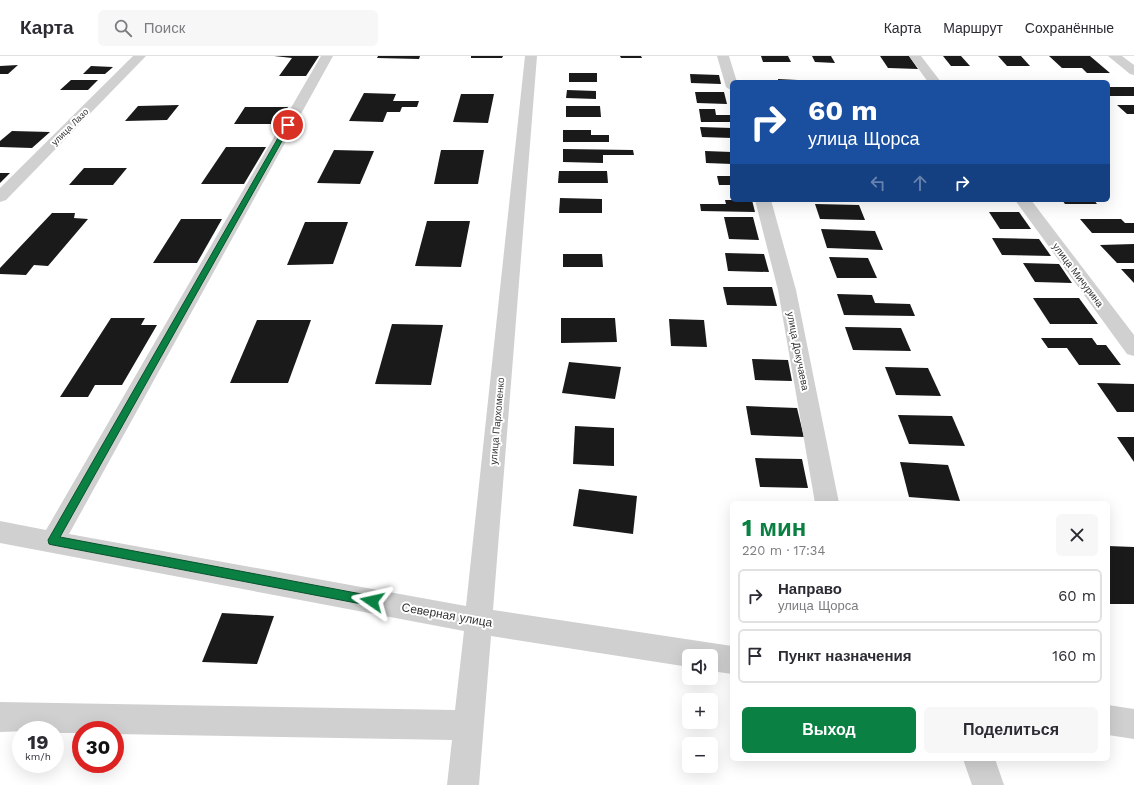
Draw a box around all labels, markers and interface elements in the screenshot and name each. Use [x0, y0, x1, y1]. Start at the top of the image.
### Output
search box [98, 10, 378, 46]
text: Карта [20, 16, 74, 39]
icon: search [112, 17, 134, 39]
text: Поиск [144, 19, 185, 37]
text: Карта [884, 20, 921, 36]
text: Маршрут [943, 20, 1003, 36]
text: Сохранённые [1025, 20, 1114, 36]
text: 60 m [808, 94, 878, 127]
icon: right [742, 96, 794, 148]
street label: улица Лазо [50, 107, 90, 147]
pin [271, 108, 305, 142]
icon: arrive [277, 114, 299, 136]
text: улица Щорса [808, 128, 920, 149]
icon: left [867, 172, 889, 194]
icon: ahead [909, 172, 931, 194]
icon: right [951, 172, 973, 194]
street label: улица Мичурина [1050, 241, 1106, 309]
street label: улица Докучаева [785, 311, 811, 392]
street label: улица Пархоменко [488, 376, 506, 465]
text: 1 мин [742, 514, 806, 542]
button: close [1056, 514, 1098, 556]
text: 220 m · 17:34 [742, 543, 825, 558]
position arrow [351, 580, 393, 622]
text: Направо [778, 580, 842, 598]
icon: right [744, 585, 766, 607]
text: 60 m [1058, 587, 1096, 605]
text: улица Щорса [778, 598, 859, 613]
street label: Северная улица [401, 600, 494, 630]
icon: arrive [744, 645, 766, 667]
text: Пункт назначения [778, 647, 911, 665]
text: 160 m [1052, 647, 1096, 665]
map controls [682, 649, 718, 773]
button: sound [682, 649, 718, 685]
button: + [682, 693, 718, 729]
button: Выход [742, 707, 916, 753]
button: Поделиться [924, 707, 1098, 753]
speed limit sign: 30 [72, 721, 124, 773]
text: 19 [28, 730, 48, 754]
button: − [682, 737, 718, 773]
text: km/h [25, 751, 51, 762]

